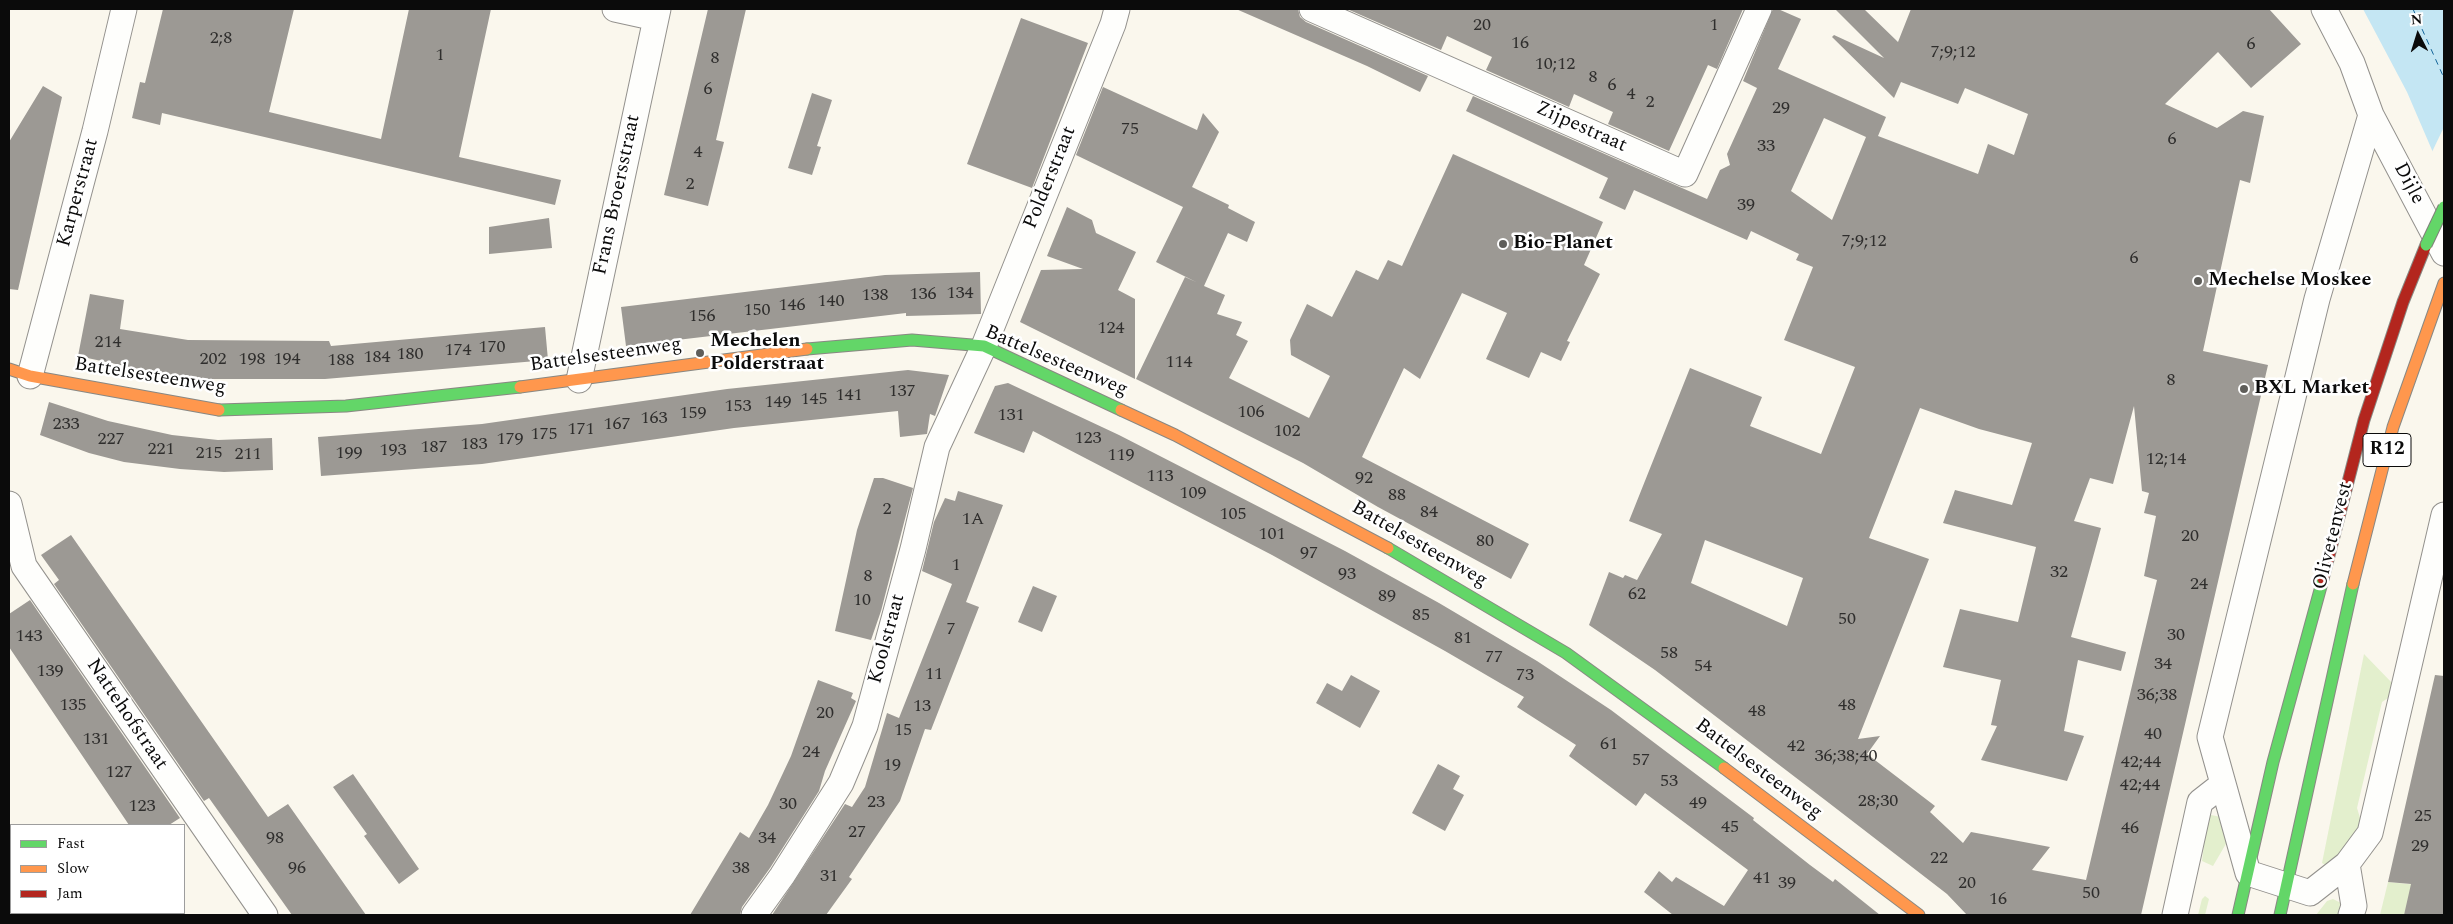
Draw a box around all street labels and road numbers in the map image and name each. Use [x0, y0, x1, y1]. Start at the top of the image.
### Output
street label: Zijpestraat [1532, 97, 1630, 159]
street label: Frans Broersstraat [589, 113, 647, 277]
street label: Polderstraat [1020, 123, 1082, 233]
street label: Karperstraat [53, 136, 105, 250]
street label: Dijle [2387, 159, 2429, 209]
street label: Battelsesteenweg [981, 321, 1131, 403]
street label: Battelsesteenweg [529, 333, 683, 379]
street label: Battelsesteenweg [73, 353, 227, 401]
road number: R12 [2363, 434, 2411, 466]
street label: Olivetenvest [2309, 479, 2359, 593]
street label: Battelsesteenweg [1347, 496, 1491, 594]
street label: Koolstraat [864, 591, 912, 687]
street label: Nattehofstraat [80, 655, 172, 775]
street label: Battelsesteenweg [1690, 714, 1826, 826]

